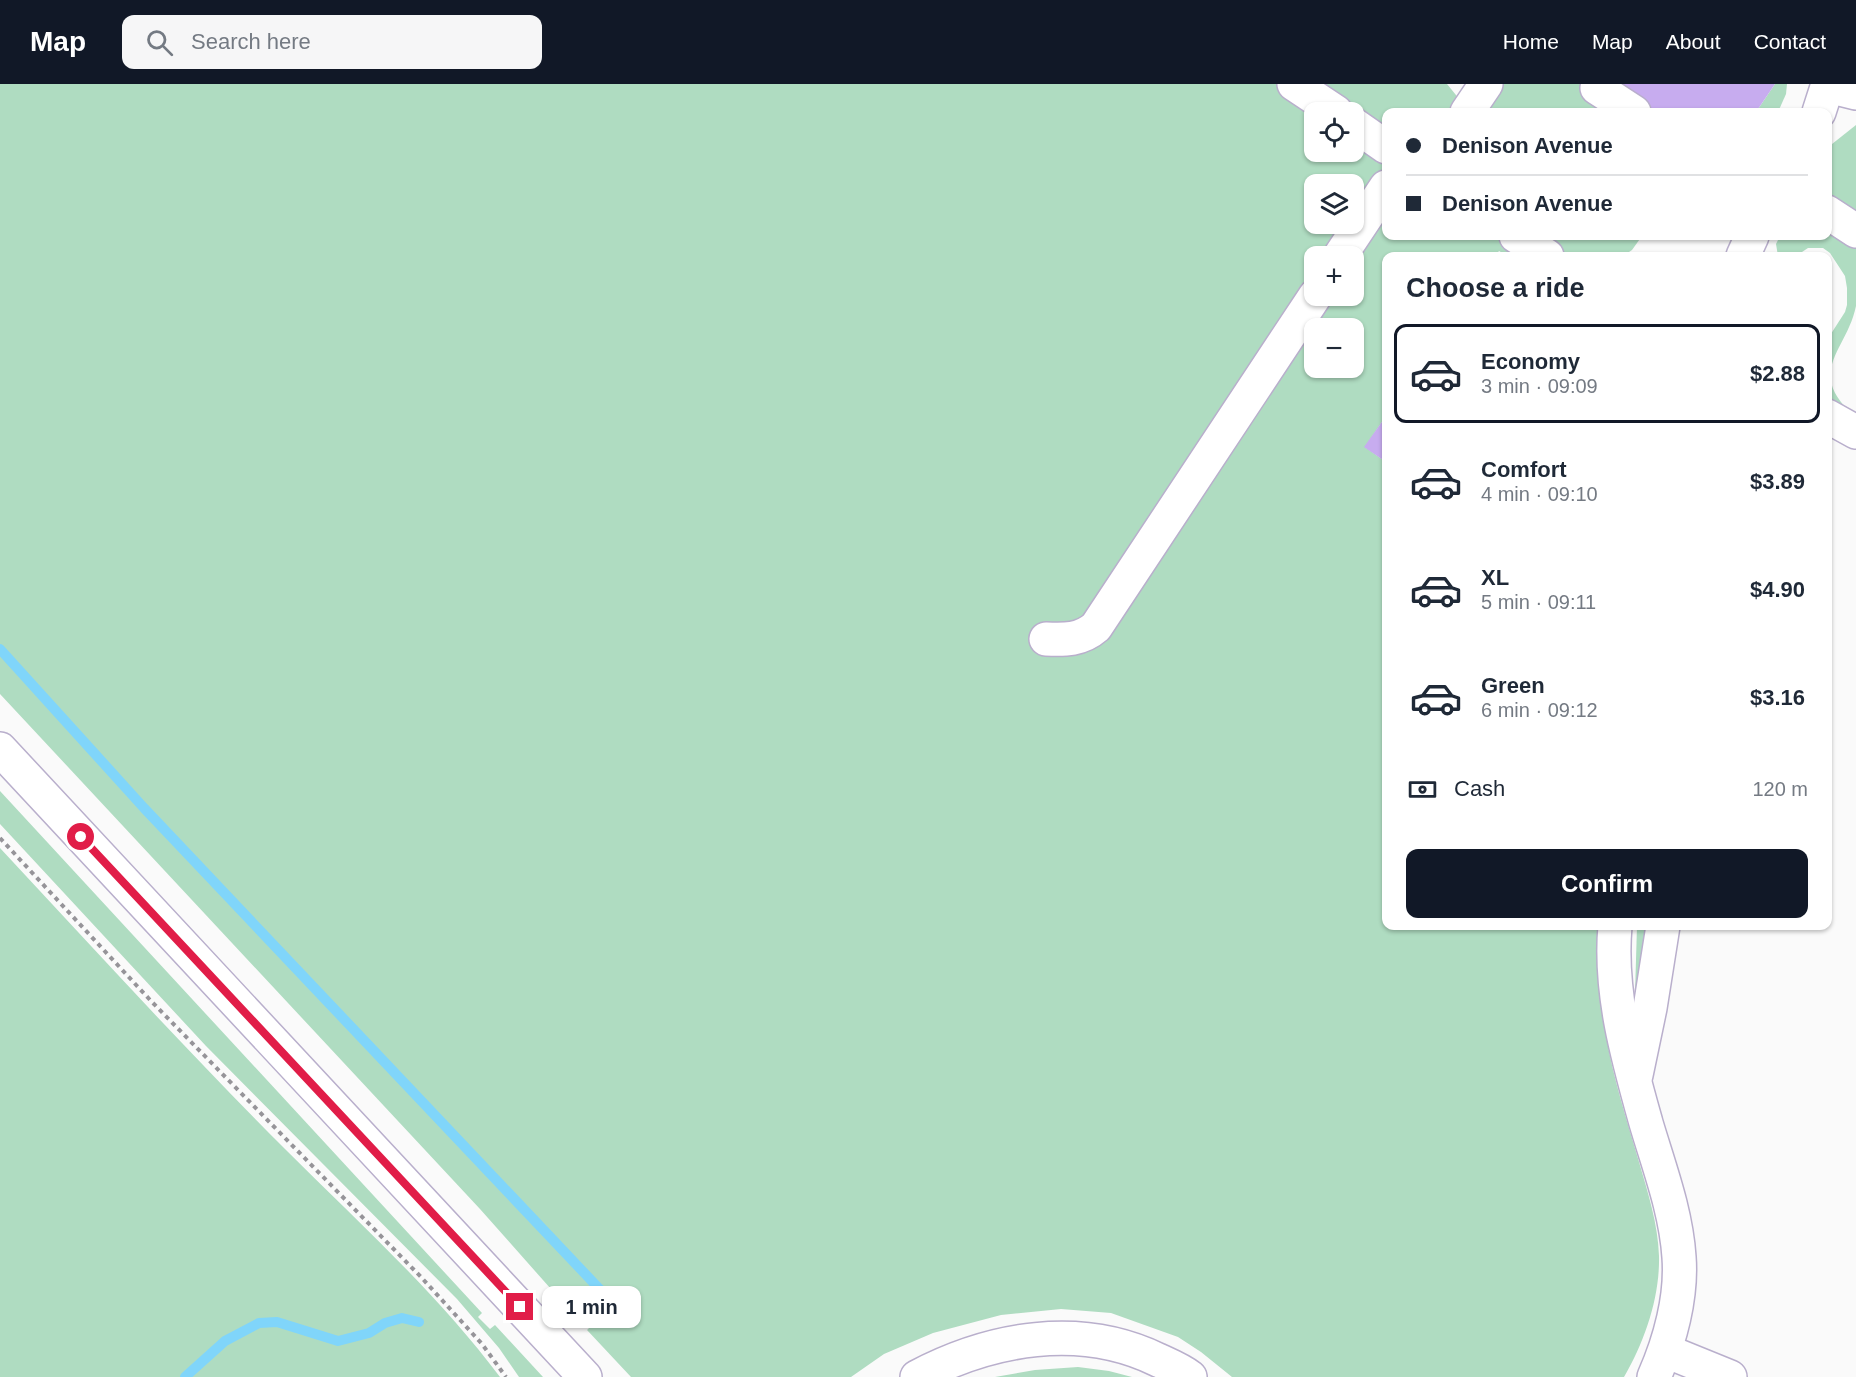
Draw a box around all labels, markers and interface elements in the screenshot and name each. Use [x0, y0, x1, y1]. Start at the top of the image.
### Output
search box [122, 15, 542, 69]
text: Map [30, 26, 86, 57]
icon: search [143, 26, 176, 59]
text: Search here [191, 29, 311, 54]
text: Home [1503, 30, 1559, 53]
text: Map [1592, 30, 1633, 53]
text: About [1666, 30, 1721, 53]
text: Contact [1754, 30, 1826, 53]
map controls [1304, 102, 1364, 378]
button: locate [1304, 102, 1364, 162]
text: Denison Avenue [1442, 133, 1613, 158]
button: layers [1304, 174, 1364, 234]
text: Denison Avenue [1442, 191, 1613, 216]
button: + [1304, 246, 1364, 306]
text: Choose a ride [1406, 273, 1585, 303]
button: − [1304, 318, 1364, 378]
icon: car [1409, 347, 1463, 401]
text: Economy [1481, 349, 1580, 374]
text: $2.88 [1750, 361, 1805, 386]
text: 3 min · 09:09 [1481, 375, 1598, 397]
icon: car [1409, 455, 1463, 509]
text: Comfort [1481, 457, 1567, 482]
text: $3.89 [1750, 469, 1805, 494]
text: 4 min · 09:10 [1481, 483, 1598, 505]
icon: car [1409, 563, 1463, 617]
text: XL [1481, 565, 1509, 590]
text: $4.90 [1750, 577, 1805, 602]
text: 5 min · 09:11 [1481, 591, 1596, 613]
icon: car [1409, 671, 1463, 725]
text: Green [1481, 673, 1545, 698]
text: $3.16 [1750, 685, 1805, 710]
text: 6 min · 09:12 [1481, 699, 1598, 721]
icon: cash [1406, 773, 1439, 806]
text: Cash [1454, 776, 1505, 801]
text: 120 m [1752, 778, 1808, 800]
route start [67, 823, 94, 850]
button: Confirm [1406, 849, 1808, 918]
callout: 1 min [541, 1286, 640, 1328]
route end [506, 1293, 533, 1320]
text: 1 min [565, 1296, 618, 1318]

